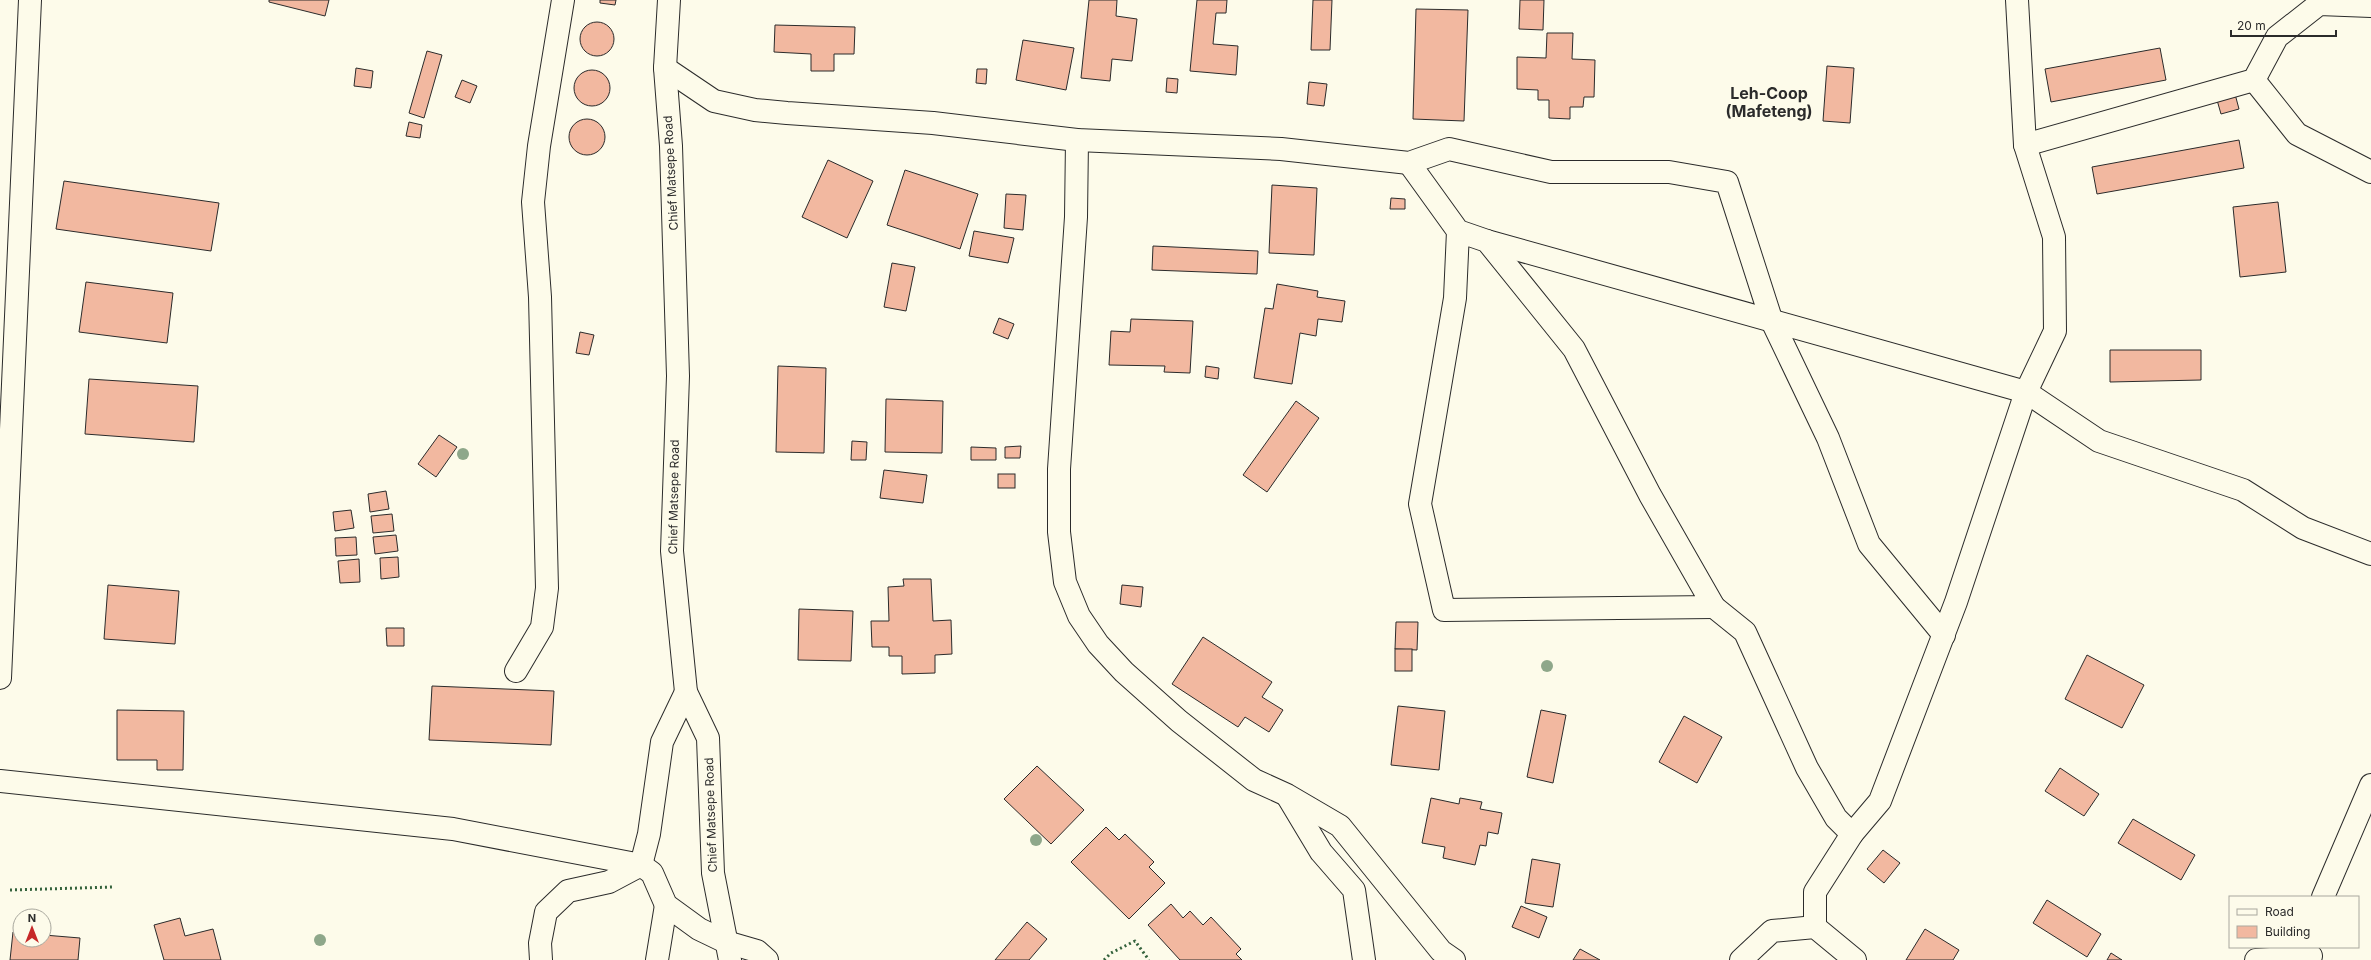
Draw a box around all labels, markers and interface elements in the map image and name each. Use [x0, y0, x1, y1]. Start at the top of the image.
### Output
scale bar [2231, 12, 2336, 38]
text: 20 m [2237, 18, 2266, 33]
district label: Leh-Coop (Mafeteng) [1725, 83, 1813, 121]
street label: Chief Matsepe Road [660, 115, 681, 231]
street label: Chief Matsepe Road [665, 439, 682, 555]
street label: Chief Matsepe Road [701, 757, 720, 873]
legend [2229, 896, 2359, 948]
text: Road [2265, 904, 2294, 919]
north arrow [12, 908, 52, 948]
text: N [28, 911, 36, 925]
text: Building [2265, 924, 2310, 939]

